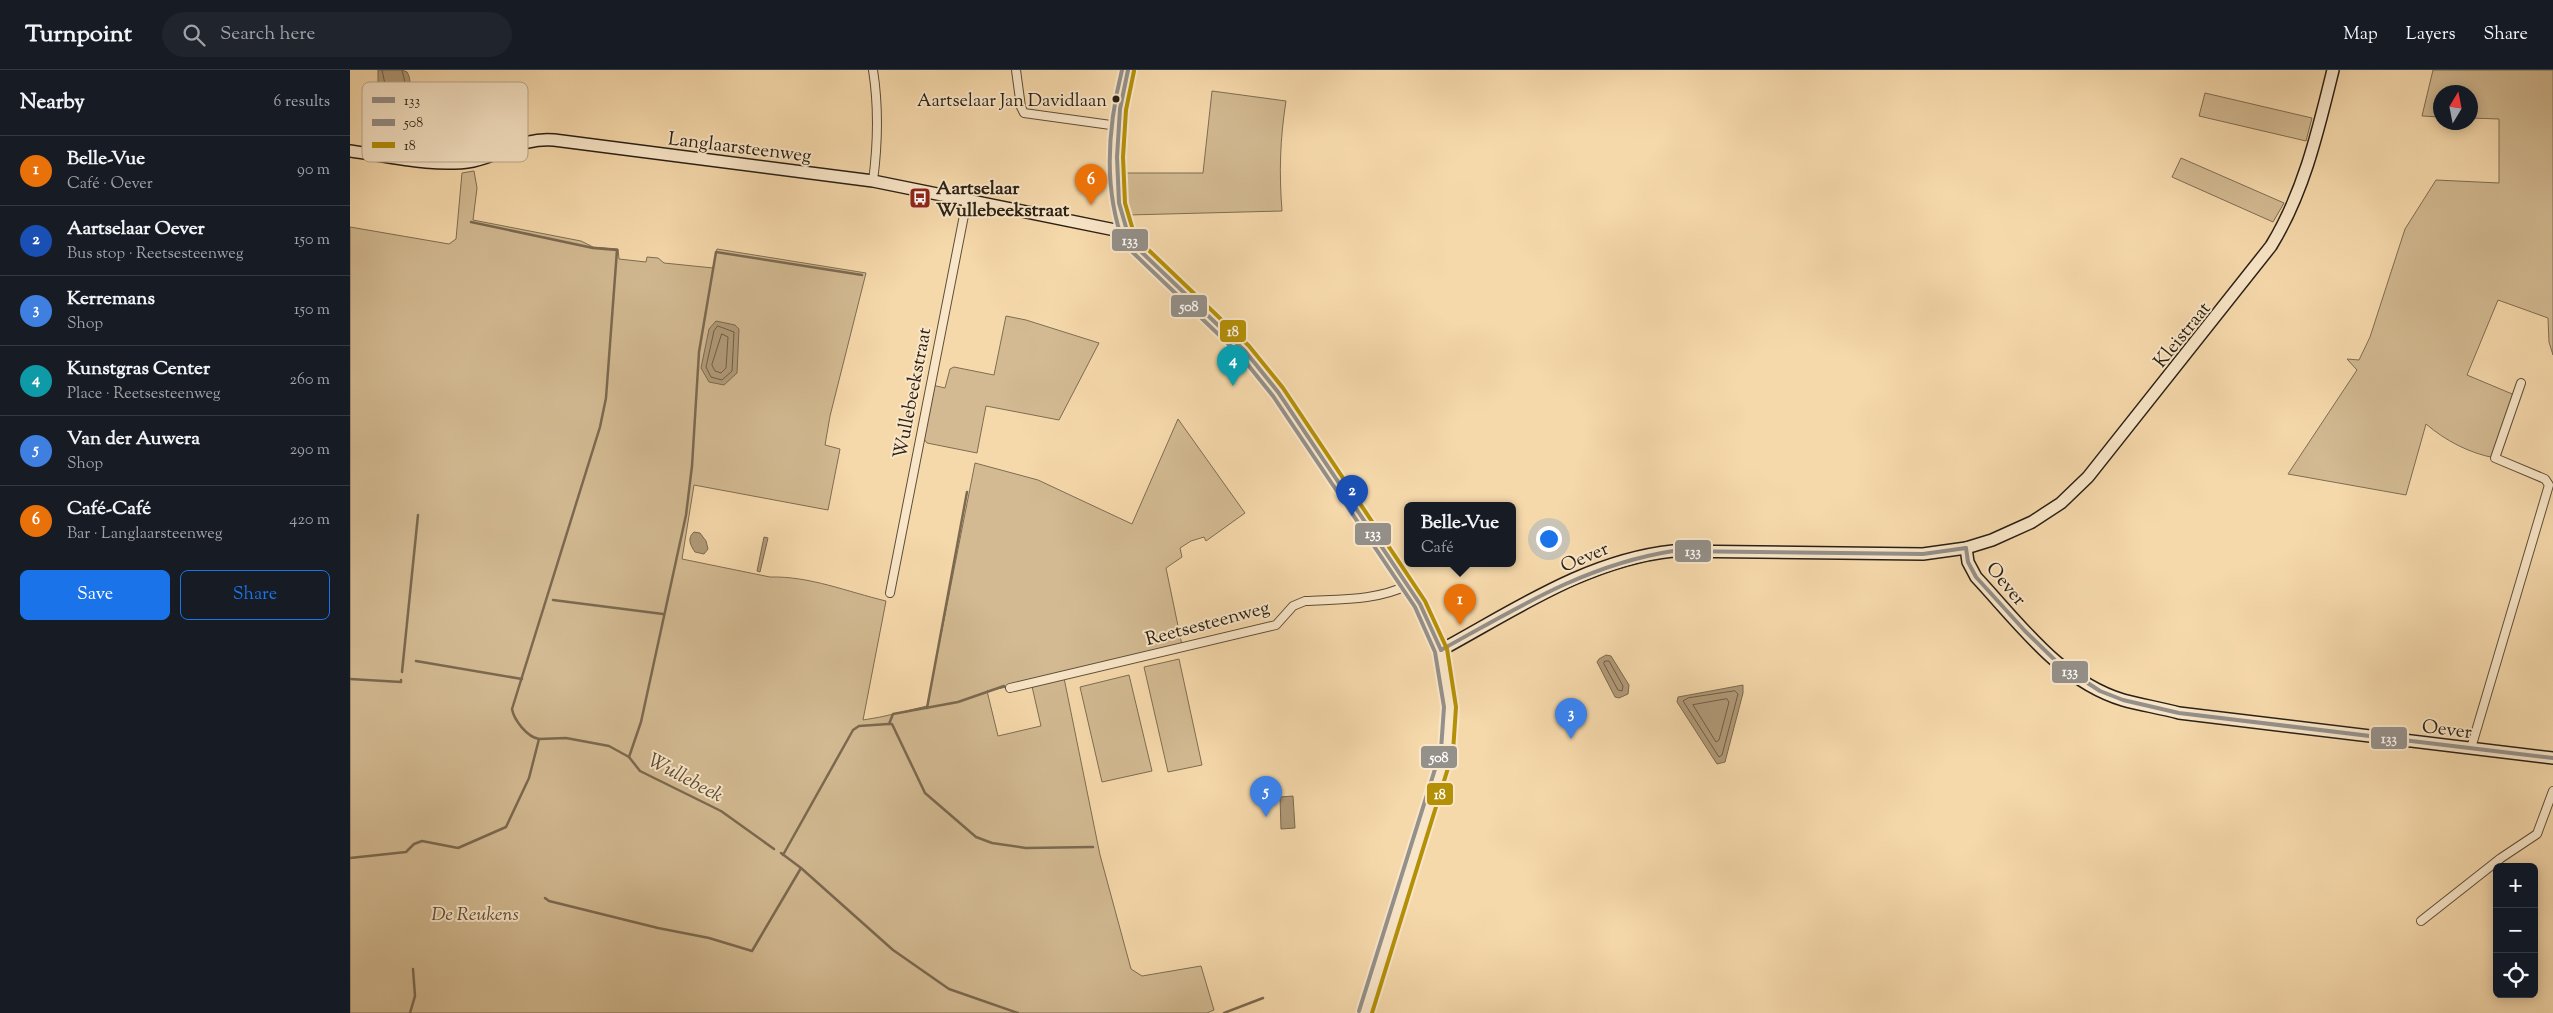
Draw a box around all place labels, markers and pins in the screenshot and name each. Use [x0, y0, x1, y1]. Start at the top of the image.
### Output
place label: Aartselaar Jan Davidlaan [917, 89, 1107, 115]
marker: Aartselaar Jan Davidlaan [1111, 94, 1121, 104]
pin: 6 [1075, 164, 1107, 205]
place label: Aartselaar Wullebeekstraat [936, 176, 1070, 225]
bus stop icon: Aartselaar Wullebeekstraat [908, 186, 932, 210]
pin: 4 [1217, 345, 1249, 386]
pin: 2 [1336, 475, 1368, 516]
pin: 1 [1444, 584, 1476, 625]
pin: 3 [1555, 698, 1587, 739]
pin: 5 [1250, 776, 1282, 817]

